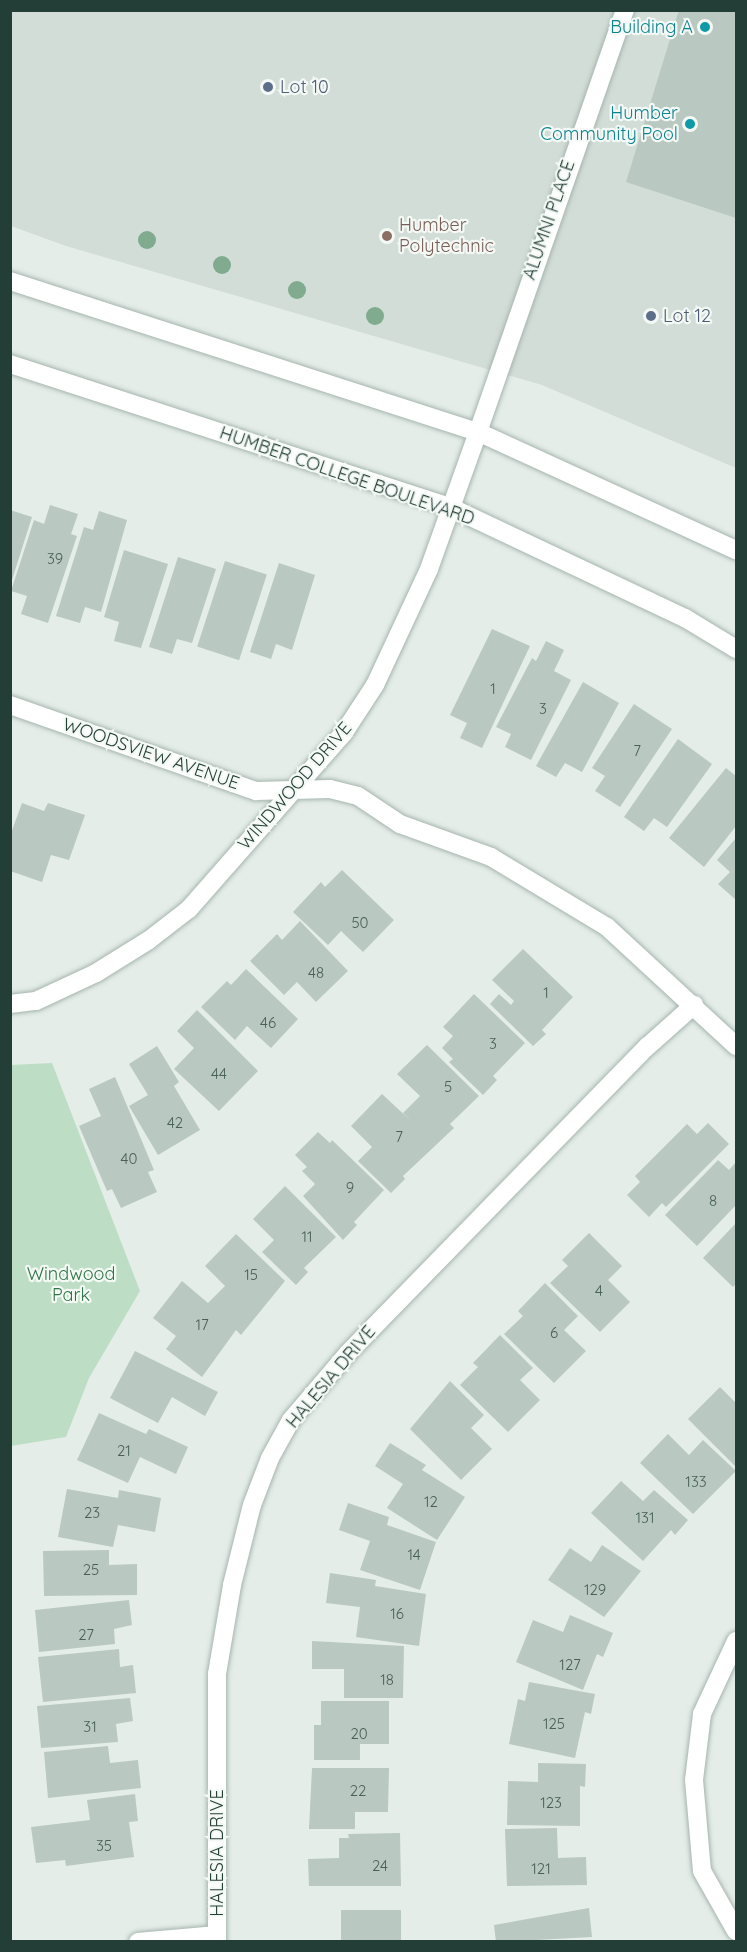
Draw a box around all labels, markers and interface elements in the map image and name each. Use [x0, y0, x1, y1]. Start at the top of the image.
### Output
place label: Building A [610, 16, 693, 38]
marker: Building A [698, 20, 712, 34]
place label: Lot 10 [280, 76, 329, 98]
marker: Lot 10 [261, 80, 275, 94]
place label: Humber Community Pool [540, 103, 678, 146]
marker: Humber Community Pool [683, 117, 697, 131]
street label: ALUMNI PLACE [518, 157, 580, 283]
place label: Humber Polytechnic [399, 215, 494, 258]
marker: Humber Polytechnic [380, 229, 394, 243]
place label: Lot 12 [663, 305, 711, 327]
marker: Lot 12 [644, 309, 658, 323]
street label: HUMBER COLLEGE BOULEVARD [217, 422, 477, 530]
house number: 39 [47, 550, 63, 568]
house number: 1 [490, 680, 496, 698]
house number: 3 [539, 700, 547, 718]
street label: WOODSVIEW AVENUE [60, 714, 242, 794]
street label: WINDWOOD DRIVE [234, 718, 356, 854]
house number: 7 [633, 742, 641, 760]
house number: 50 [351, 914, 369, 932]
house number: 48 [308, 964, 324, 982]
house number: 1 [543, 984, 549, 1002]
house number: 46 [260, 1014, 276, 1032]
house number: 3 [489, 1035, 497, 1053]
house number: 44 [211, 1065, 227, 1083]
house number: 5 [444, 1078, 452, 1096]
house number: 42 [167, 1114, 183, 1132]
house number: 7 [395, 1128, 403, 1146]
house number: 40 [121, 1150, 137, 1168]
house number: 9 [346, 1179, 354, 1197]
house number: 8 [709, 1192, 717, 1210]
house number: 11 [301, 1228, 313, 1246]
park label: Windwood Park [27, 1264, 115, 1306]
house number: 15 [244, 1266, 258, 1284]
house number: 4 [595, 1282, 603, 1300]
house number: 17 [195, 1316, 209, 1334]
street label: HALESIA DRIVE [282, 1321, 380, 1433]
house number: 6 [550, 1324, 558, 1342]
house number: 21 [117, 1442, 131, 1460]
house number: 133 [685, 1473, 707, 1491]
house number: 12 [424, 1493, 438, 1511]
house number: 23 [84, 1504, 100, 1522]
house number: 131 [636, 1509, 654, 1527]
house number: 14 [407, 1546, 421, 1564]
house number: 25 [83, 1561, 99, 1579]
house number: 129 [584, 1581, 606, 1599]
house number: 16 [390, 1605, 404, 1623]
house number: 27 [78, 1626, 94, 1644]
house number: 127 [559, 1656, 581, 1674]
house number: 18 [380, 1671, 394, 1689]
house number: 125 [543, 1715, 565, 1733]
house number: 31 [83, 1718, 97, 1736]
house number: 20 [350, 1725, 368, 1743]
house number: 22 [350, 1782, 366, 1800]
street label: HALESIA DRIVE [206, 1789, 228, 1917]
house number: 123 [540, 1794, 562, 1812]
house number: 35 [96, 1837, 112, 1855]
house number: 24 [372, 1857, 388, 1875]
house number: 121 [531, 1860, 551, 1878]

